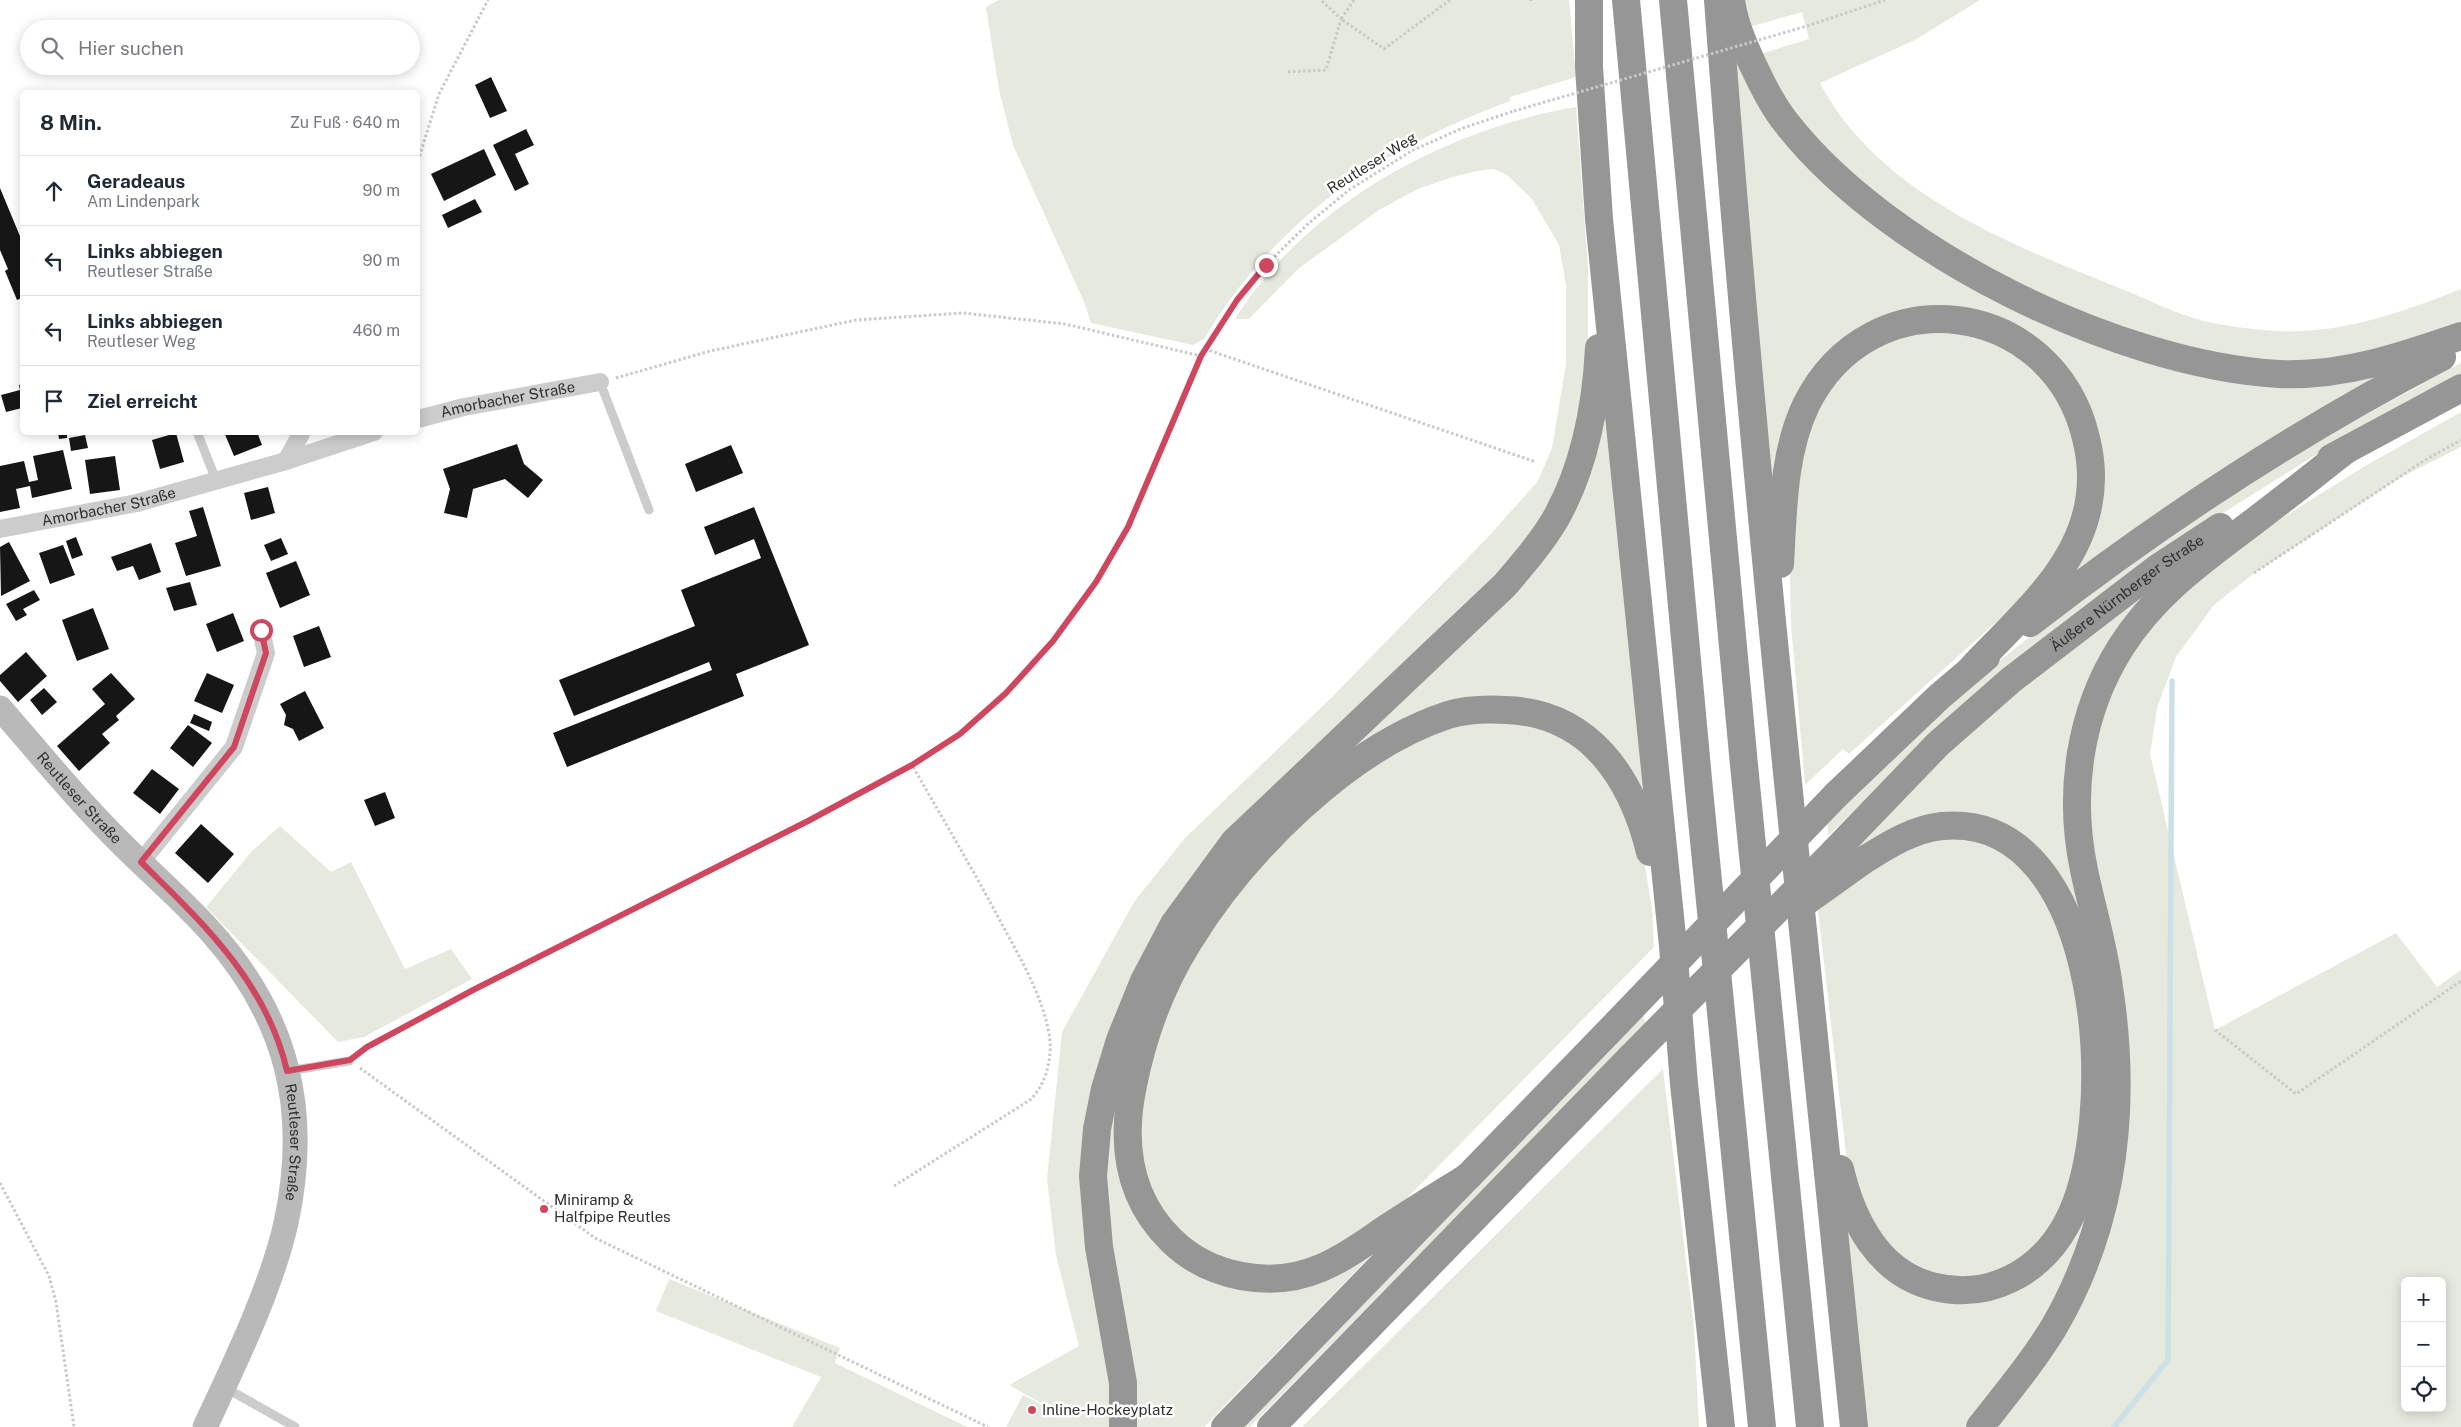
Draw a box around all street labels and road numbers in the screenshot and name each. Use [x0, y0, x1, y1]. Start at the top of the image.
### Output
street label: Reutleser Weg [1324, 128, 1420, 197]
street label: Amorbacher Straße [439, 378, 576, 421]
street label: Amorbacher Straße [40, 484, 178, 529]
street label: Äußere Nürnberger Straße [2046, 531, 2207, 655]
street label: Reutleser Straße [34, 748, 126, 847]
street label: Reutleser Straße [282, 1082, 304, 1202]

